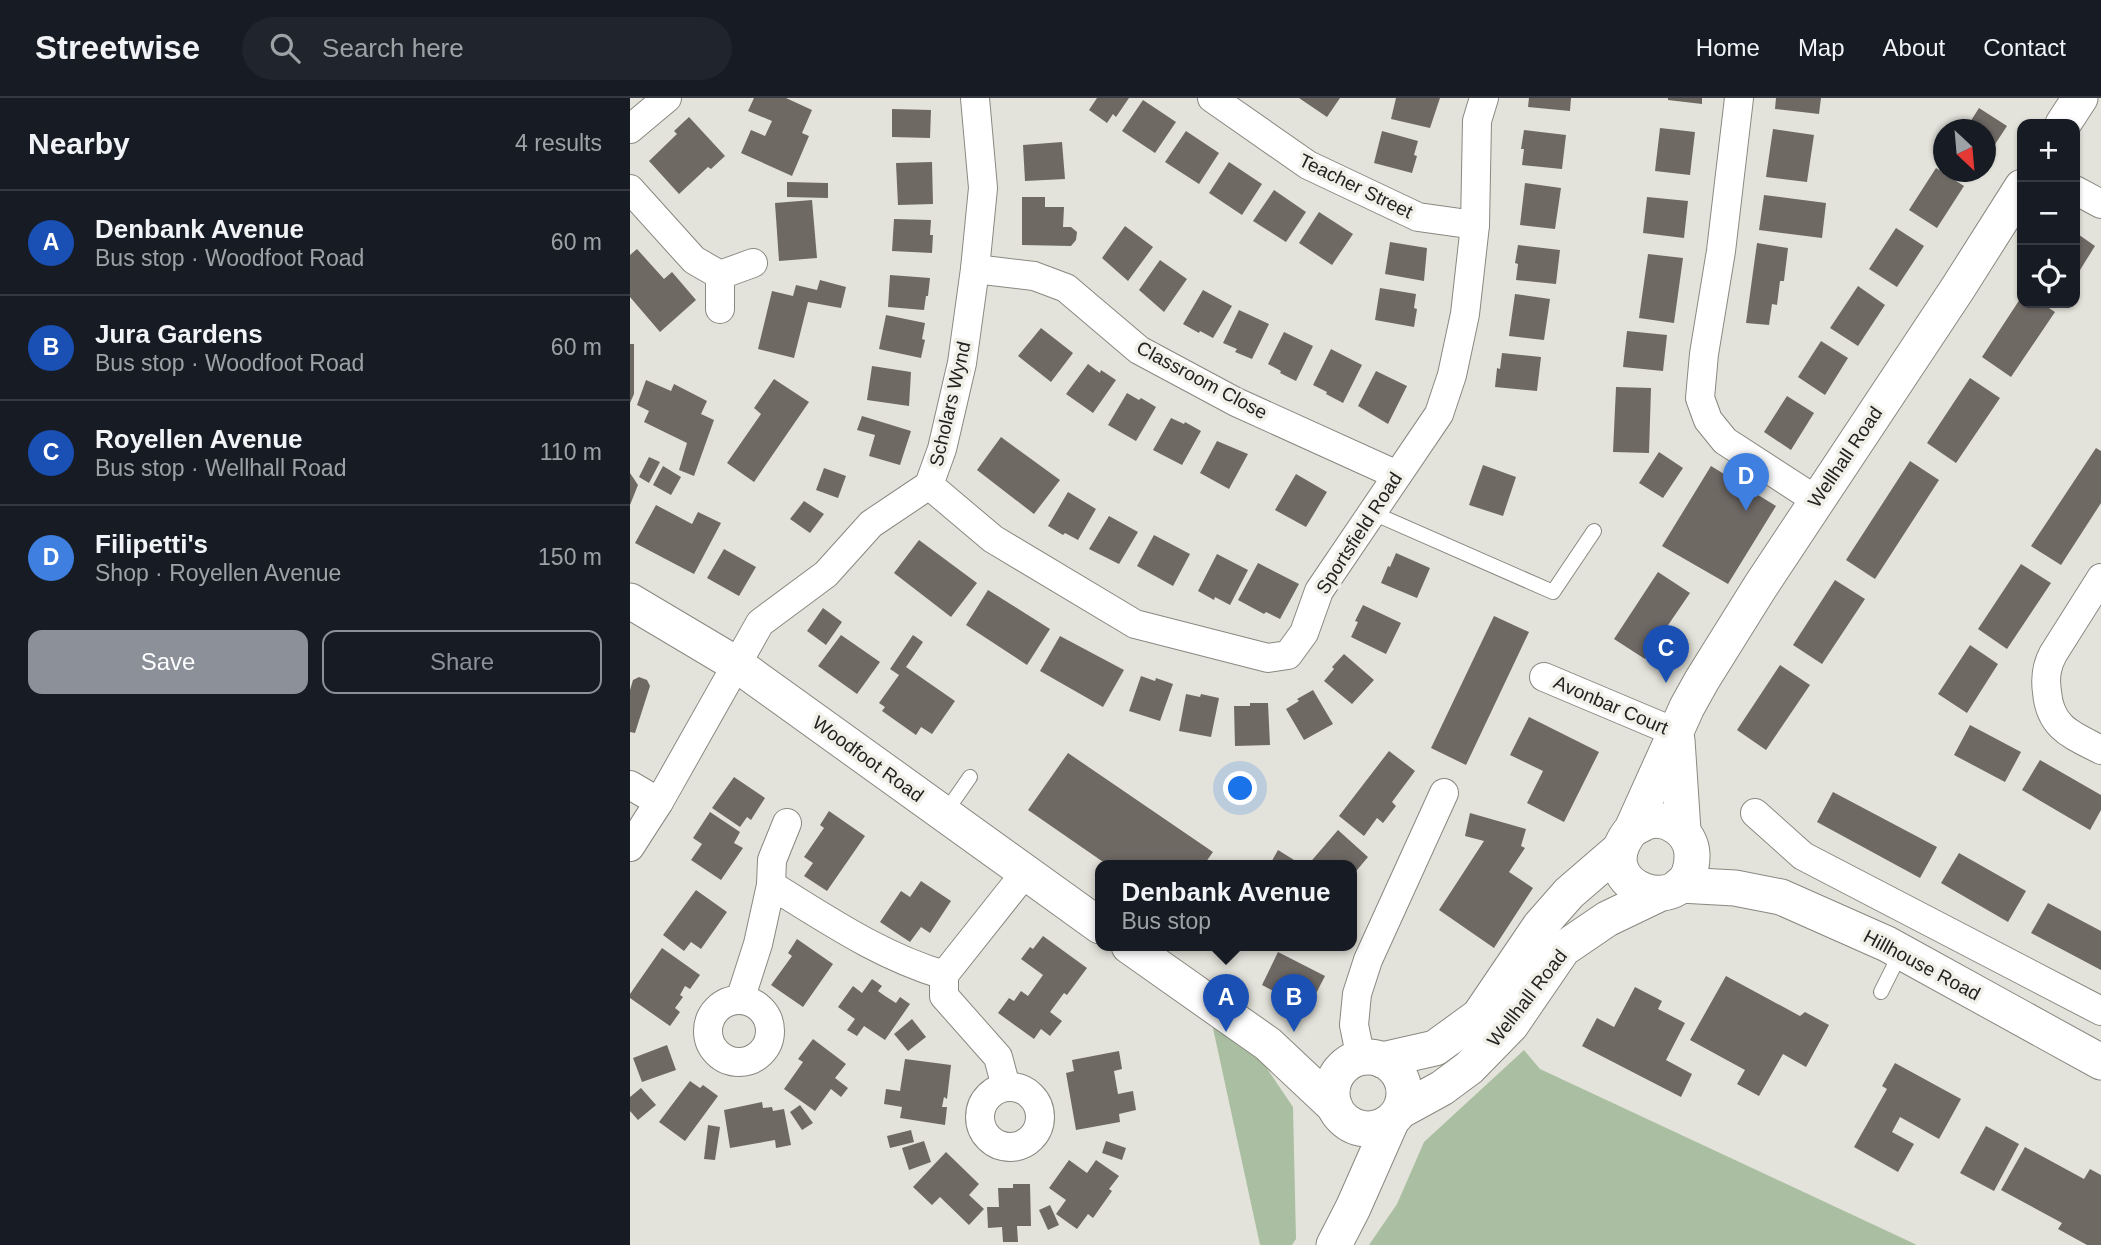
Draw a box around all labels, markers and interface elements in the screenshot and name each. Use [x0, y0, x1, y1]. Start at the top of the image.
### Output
search box [242, 17, 732, 80]
text: Streetwise [35, 29, 200, 66]
icon: search [266, 29, 304, 67]
text: Search here [322, 33, 464, 63]
text: Home [1696, 34, 1760, 61]
text: Map [1798, 34, 1845, 61]
text: About [1883, 34, 1945, 61]
text: Contact [1983, 34, 2066, 61]
north arrow [1933, 119, 1996, 182]
map controls [2017, 119, 2080, 308]
button: + [2017, 119, 2080, 182]
text: Nearby [28, 127, 130, 160]
text: 4 results [515, 130, 602, 156]
street label: Teacher Street [1296, 149, 1417, 223]
button: − [2017, 182, 2080, 245]
text: Denbank Avenue [95, 214, 304, 244]
text: A [43, 229, 59, 255]
text: 60 m [551, 229, 602, 255]
text: Bus stop · Woodfoot Road [95, 245, 364, 271]
button: locate [2017, 245, 2080, 308]
text: Jura Gardens [95, 319, 263, 349]
text: B [43, 334, 59, 360]
text: 60 m [551, 334, 602, 360]
street label: Classroom Close [1133, 337, 1271, 423]
street label: Scholars Wynd [925, 339, 975, 469]
text: Bus stop · Woodfoot Road [95, 350, 364, 376]
street label: Wellhall Road [1804, 403, 1886, 511]
text: Royellen Avenue [95, 424, 303, 454]
text: C [43, 439, 59, 465]
text: 110 m [540, 439, 602, 465]
pin: D [1723, 453, 1769, 511]
text: Bus stop · Wellhall Road [95, 455, 346, 481]
street label: Sportsfield Road [1312, 468, 1406, 598]
text: Filipetti's [95, 529, 208, 559]
text: D [43, 544, 59, 570]
text: 150 m [538, 544, 602, 570]
text: Shop · Royellen Avenue [95, 560, 341, 586]
pin: C [1643, 625, 1689, 683]
button: Save [28, 630, 308, 694]
button: Share [322, 630, 602, 694]
street label: Avonbar Court [1551, 671, 1672, 739]
street label: Woodfoot Road [809, 712, 927, 806]
your location [1223, 771, 1257, 805]
popup [1095, 860, 1357, 951]
text: Denbank Avenue [1121, 877, 1331, 907]
text: Bus stop [1121, 908, 1211, 934]
street label: Hillhouse Road [1860, 925, 1984, 1005]
street label: Wellhall Road [1483, 945, 1571, 1051]
pin: A [1203, 974, 1249, 1032]
pin: B [1271, 974, 1317, 1032]

